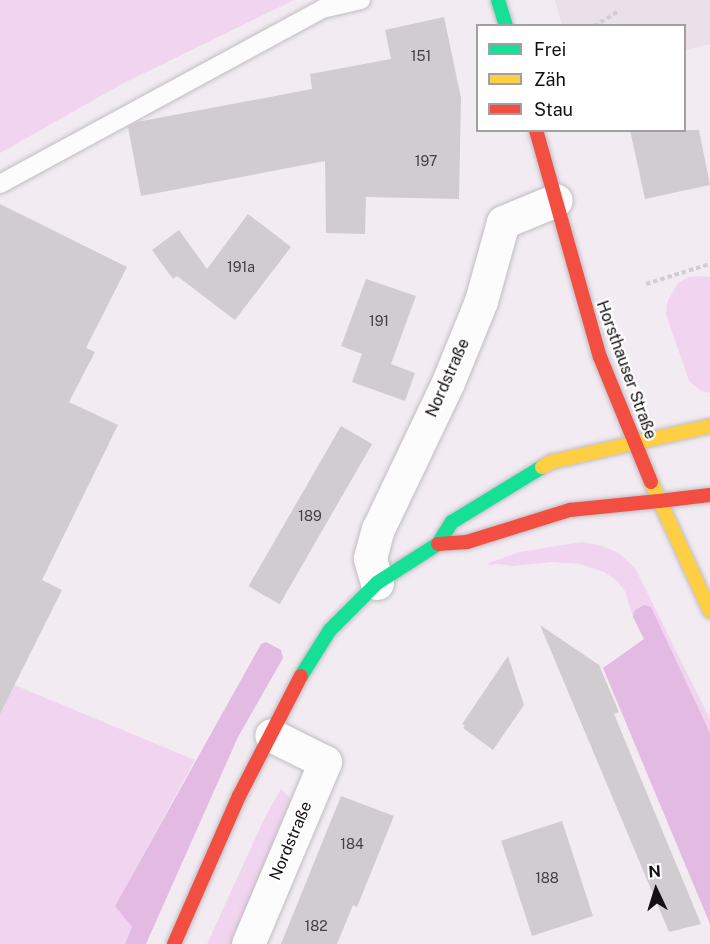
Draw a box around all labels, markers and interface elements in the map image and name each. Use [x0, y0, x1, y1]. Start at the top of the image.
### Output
legend [476, 24, 686, 132]
text: Frei [534, 39, 566, 60]
house number: 151 [411, 48, 431, 64]
text: Zäh [534, 69, 566, 90]
text: Stau [534, 99, 573, 120]
house number: 197 [415, 153, 437, 169]
house number: 191a [227, 259, 255, 275]
street label: Horsthauser Straße [592, 298, 660, 442]
house number: 191 [369, 313, 389, 329]
street label: Nordstraße [422, 336, 474, 420]
house number: 189 [298, 508, 322, 524]
street label: Nordstraße [266, 799, 316, 883]
house number: 184 [340, 836, 364, 852]
north arrow [626, 860, 686, 920]
text: N [648, 862, 662, 881]
house number: 188 [535, 870, 559, 886]
house number: 182 [304, 918, 328, 934]

